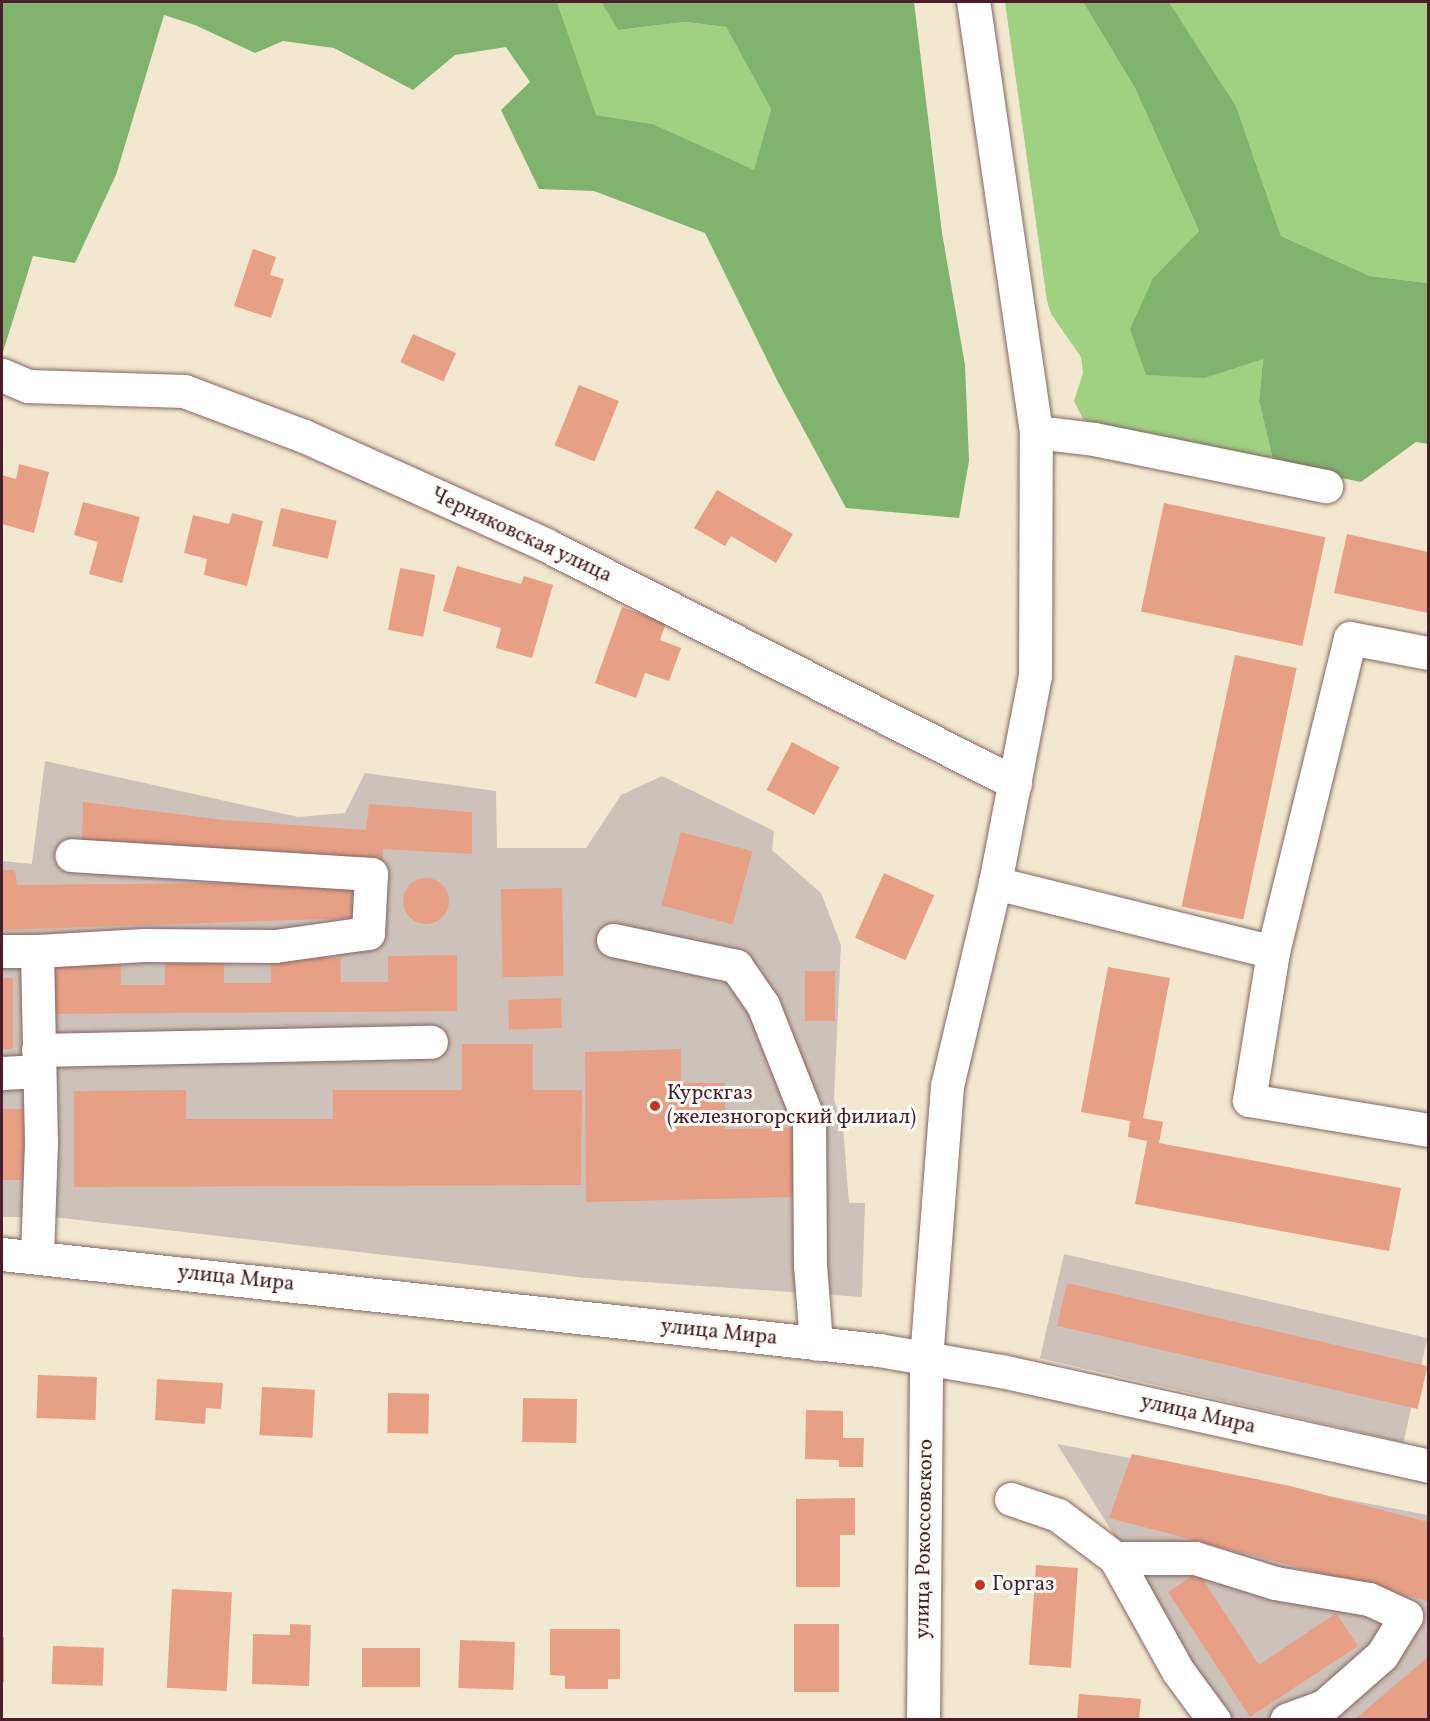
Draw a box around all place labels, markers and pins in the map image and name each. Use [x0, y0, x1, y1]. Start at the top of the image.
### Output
place label: Курскгаз (железногорский филиал) [667, 1081, 916, 1131]
marker: Курскгаз (железногорский филиал) [648, 1099, 662, 1113]
place label: Горгаз [992, 1572, 1054, 1598]
marker: Горгаз [973, 1578, 987, 1592]

